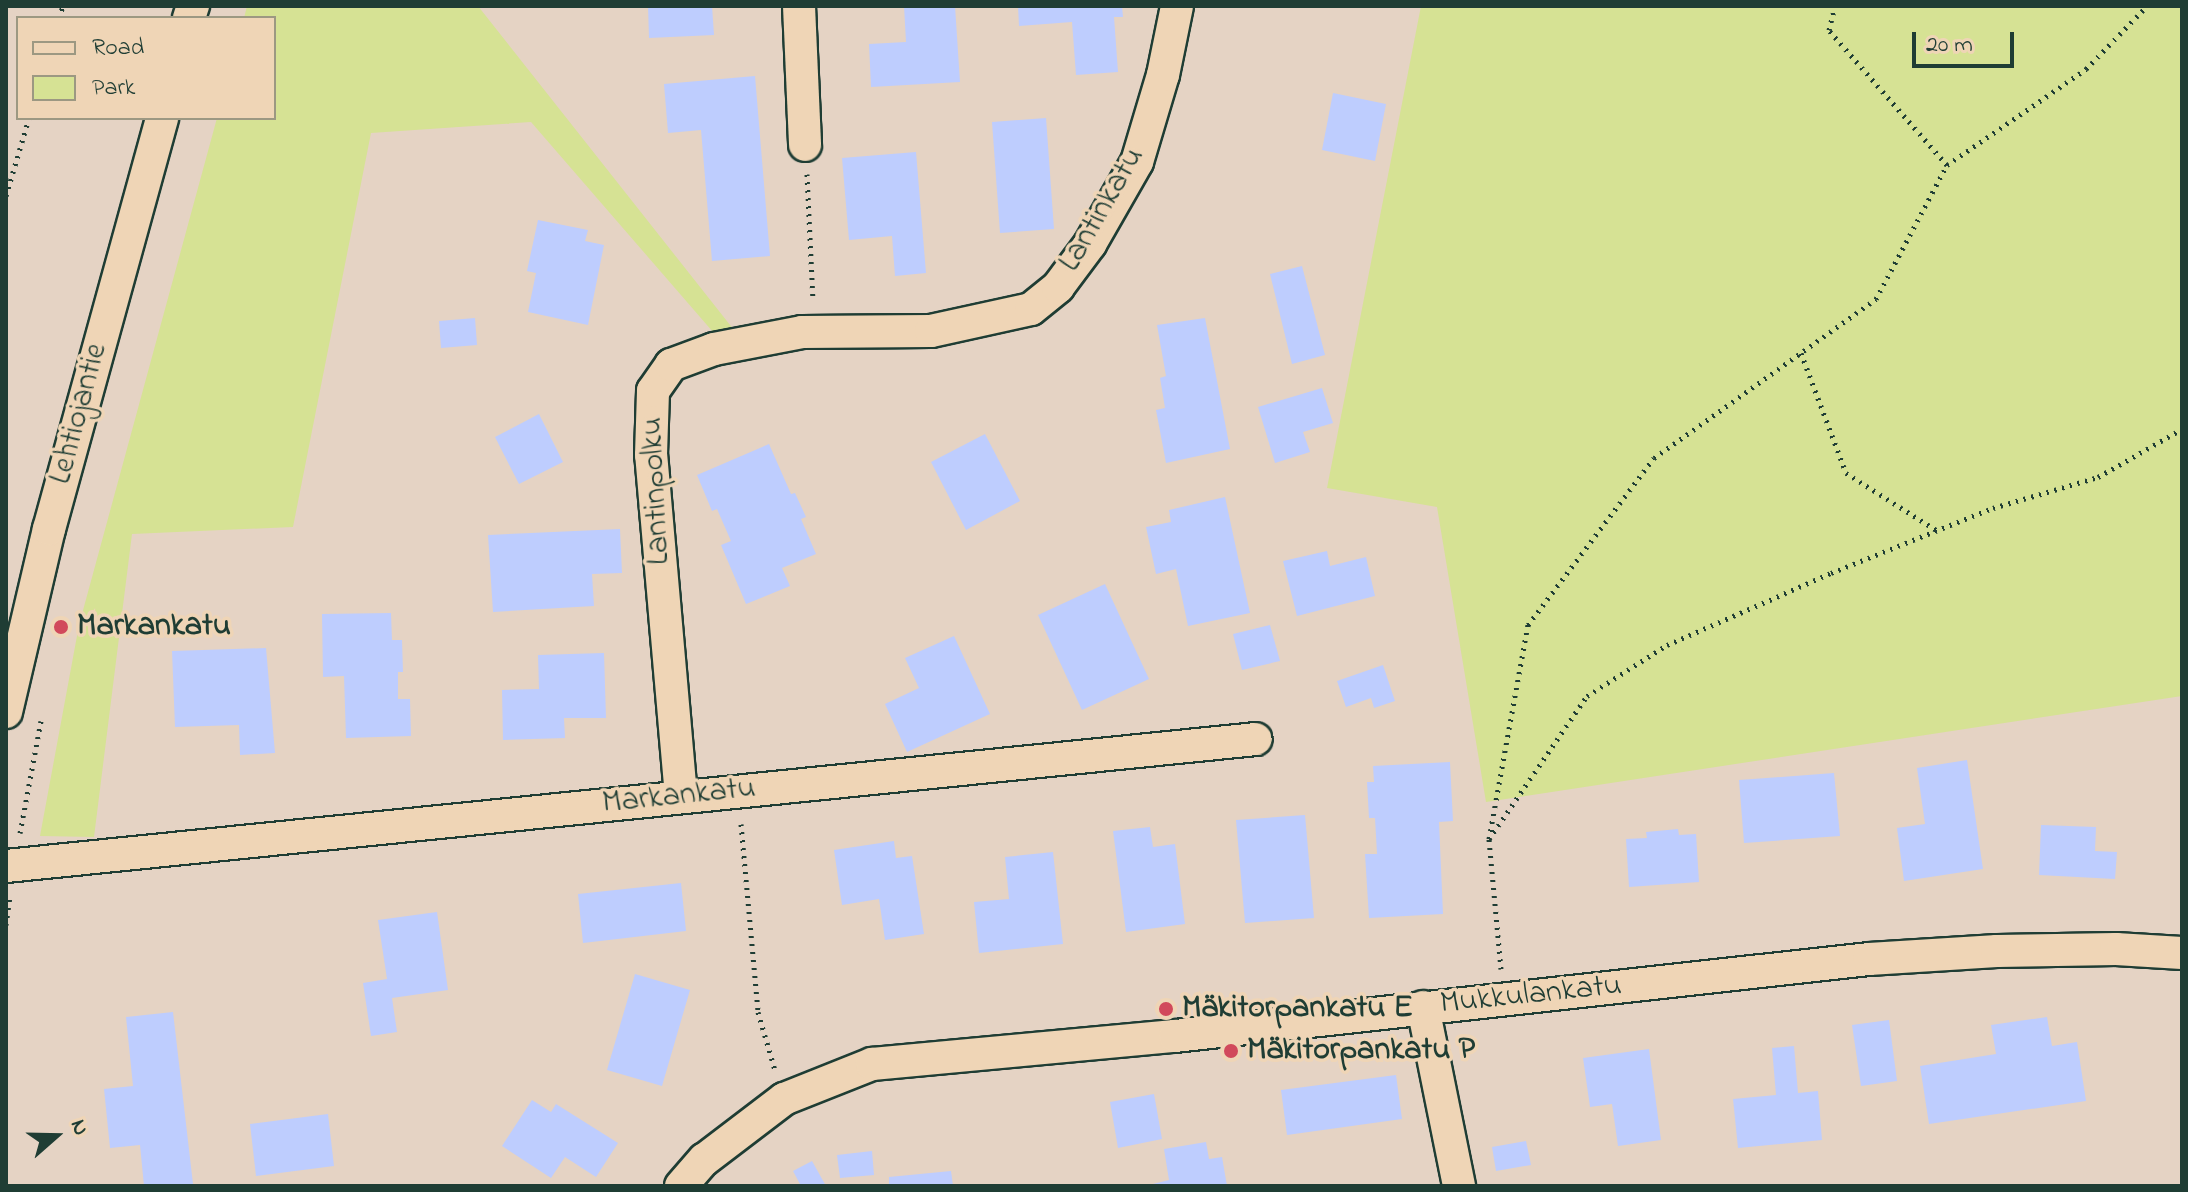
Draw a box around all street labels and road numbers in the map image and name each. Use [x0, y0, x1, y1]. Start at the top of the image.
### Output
street label: Lantinkatu [1052, 141, 1154, 279]
street label: Lehtiojantie [43, 339, 117, 489]
street label: Lantinpolku [634, 416, 680, 566]
street label: Markankatu [600, 770, 758, 824]
street label: Mukkulankatu [1438, 967, 1624, 1025]

